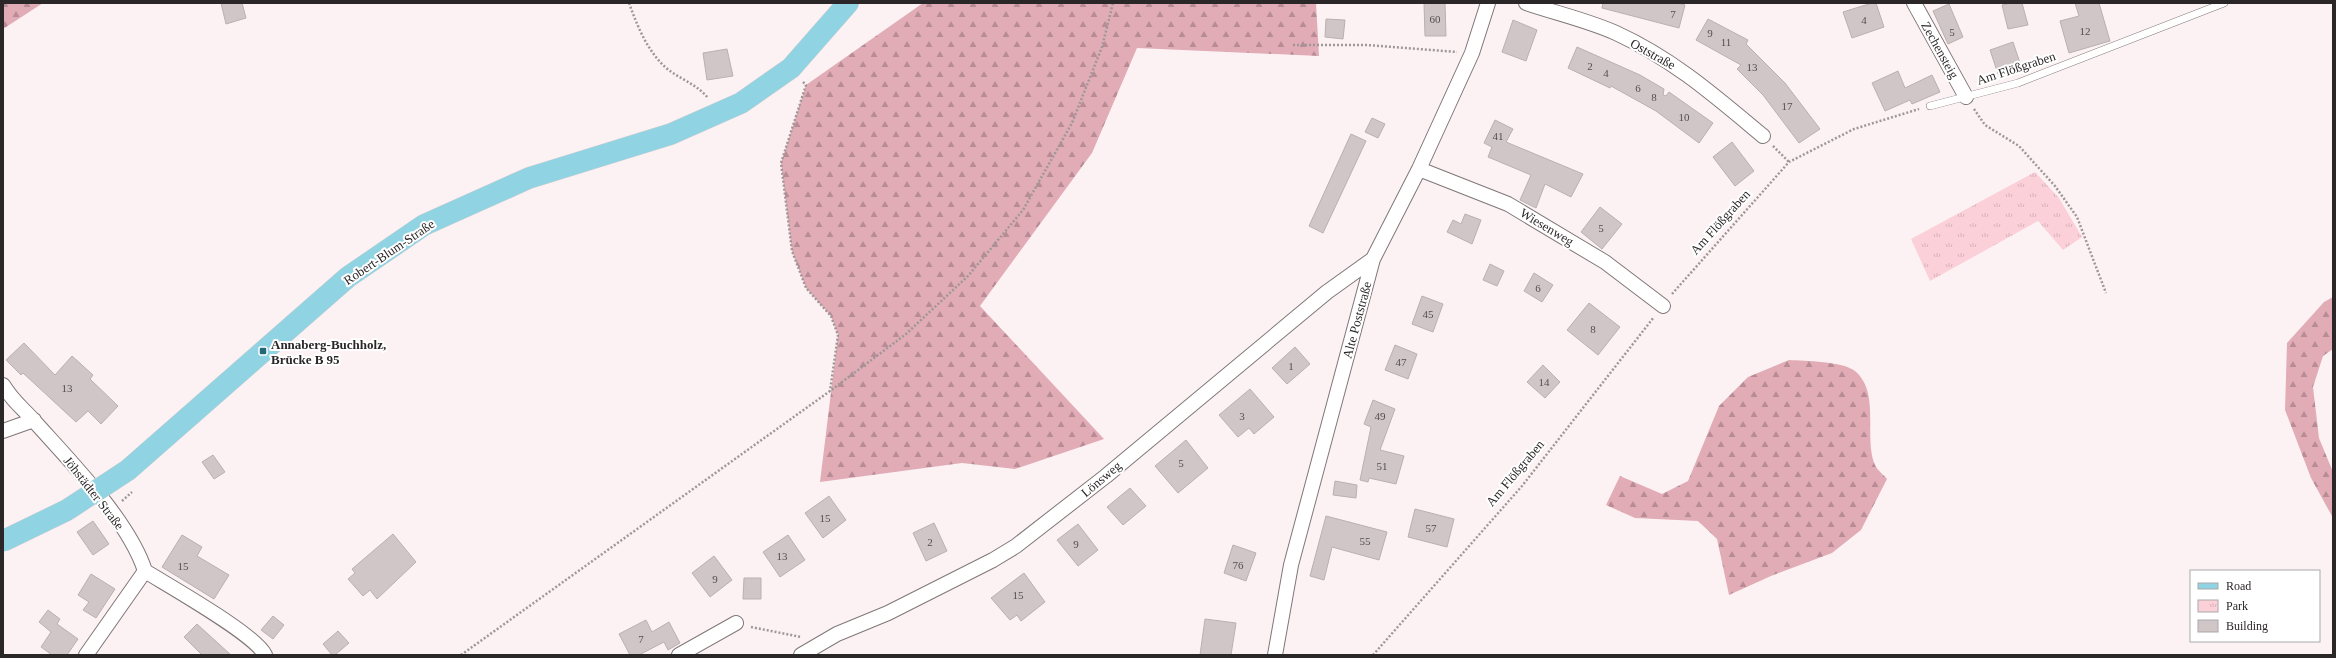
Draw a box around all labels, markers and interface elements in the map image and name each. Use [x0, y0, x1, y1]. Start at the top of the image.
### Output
house number: 7 [1670, 8, 1676, 20]
house number: 60 [1430, 13, 1441, 25]
house number: 4 [1861, 14, 1867, 26]
street label: Zechensteig [1918, 19, 1962, 82]
house number: 12 [2080, 25, 2091, 37]
house number: 5 [1949, 26, 1955, 38]
house number: 9 [1707, 27, 1713, 39]
street label: Oststraße [1628, 36, 1678, 73]
house number: 11 [1721, 36, 1731, 48]
street label: Am Flößgraben [1975, 48, 2058, 88]
house number: 2 [1587, 60, 1593, 72]
house number: 13 [1747, 61, 1758, 73]
house number: 4 [1603, 67, 1609, 79]
house number: 6 [1635, 82, 1641, 94]
house number: 8 [1651, 91, 1657, 103]
house number: 17 [1782, 100, 1793, 112]
house number: 10 [1679, 111, 1690, 123]
house number: 41 [1493, 130, 1504, 142]
street label: Am Flößgraben [1687, 186, 1753, 257]
street label: Wiesenweg [1517, 205, 1577, 249]
street label: Robert-Blum-Straße [341, 216, 437, 288]
house number: 5 [1598, 222, 1604, 234]
street label: Alte Poststraße [1340, 280, 1375, 360]
house number: 6 [1535, 282, 1541, 294]
house number: 45 [1423, 308, 1434, 320]
house number: 8 [1590, 323, 1596, 335]
place label: Annaberg-Buchholz, Brücke B 95 [271, 337, 386, 367]
marker: Annaberg-Buchholz, Brücke B 95 [258, 346, 268, 356]
house number: 47 [1396, 356, 1407, 368]
house number: 1 [1288, 360, 1294, 372]
house number: 14 [1539, 376, 1550, 388]
house number: 13 [62, 382, 73, 394]
house number: 3 [1239, 410, 1245, 422]
house number: 49 [1375, 410, 1386, 422]
street label: Am Flößgraben [1483, 436, 1547, 509]
street label: Jöhstädter Straße [61, 453, 128, 533]
house number: 5 [1178, 457, 1184, 469]
street label: Lönsweg [1078, 458, 1124, 500]
house number: 51 [1377, 460, 1388, 472]
house number: 15 [820, 512, 831, 524]
house number: 57 [1426, 522, 1437, 534]
house number: 55 [1360, 535, 1371, 547]
house number: 2 [927, 536, 933, 548]
house number: 9 [1073, 538, 1079, 550]
house number: 13 [777, 550, 788, 562]
house number: 76 [1233, 559, 1244, 571]
house number: 15 [178, 560, 189, 572]
legend [2190, 570, 2320, 642]
house number: 9 [712, 573, 718, 585]
text: Road [2226, 579, 2251, 593]
house number: 15 [1013, 589, 1024, 601]
text: Park [2226, 599, 2248, 613]
text: Building [2226, 619, 2268, 633]
house number: 7 [638, 633, 644, 645]

